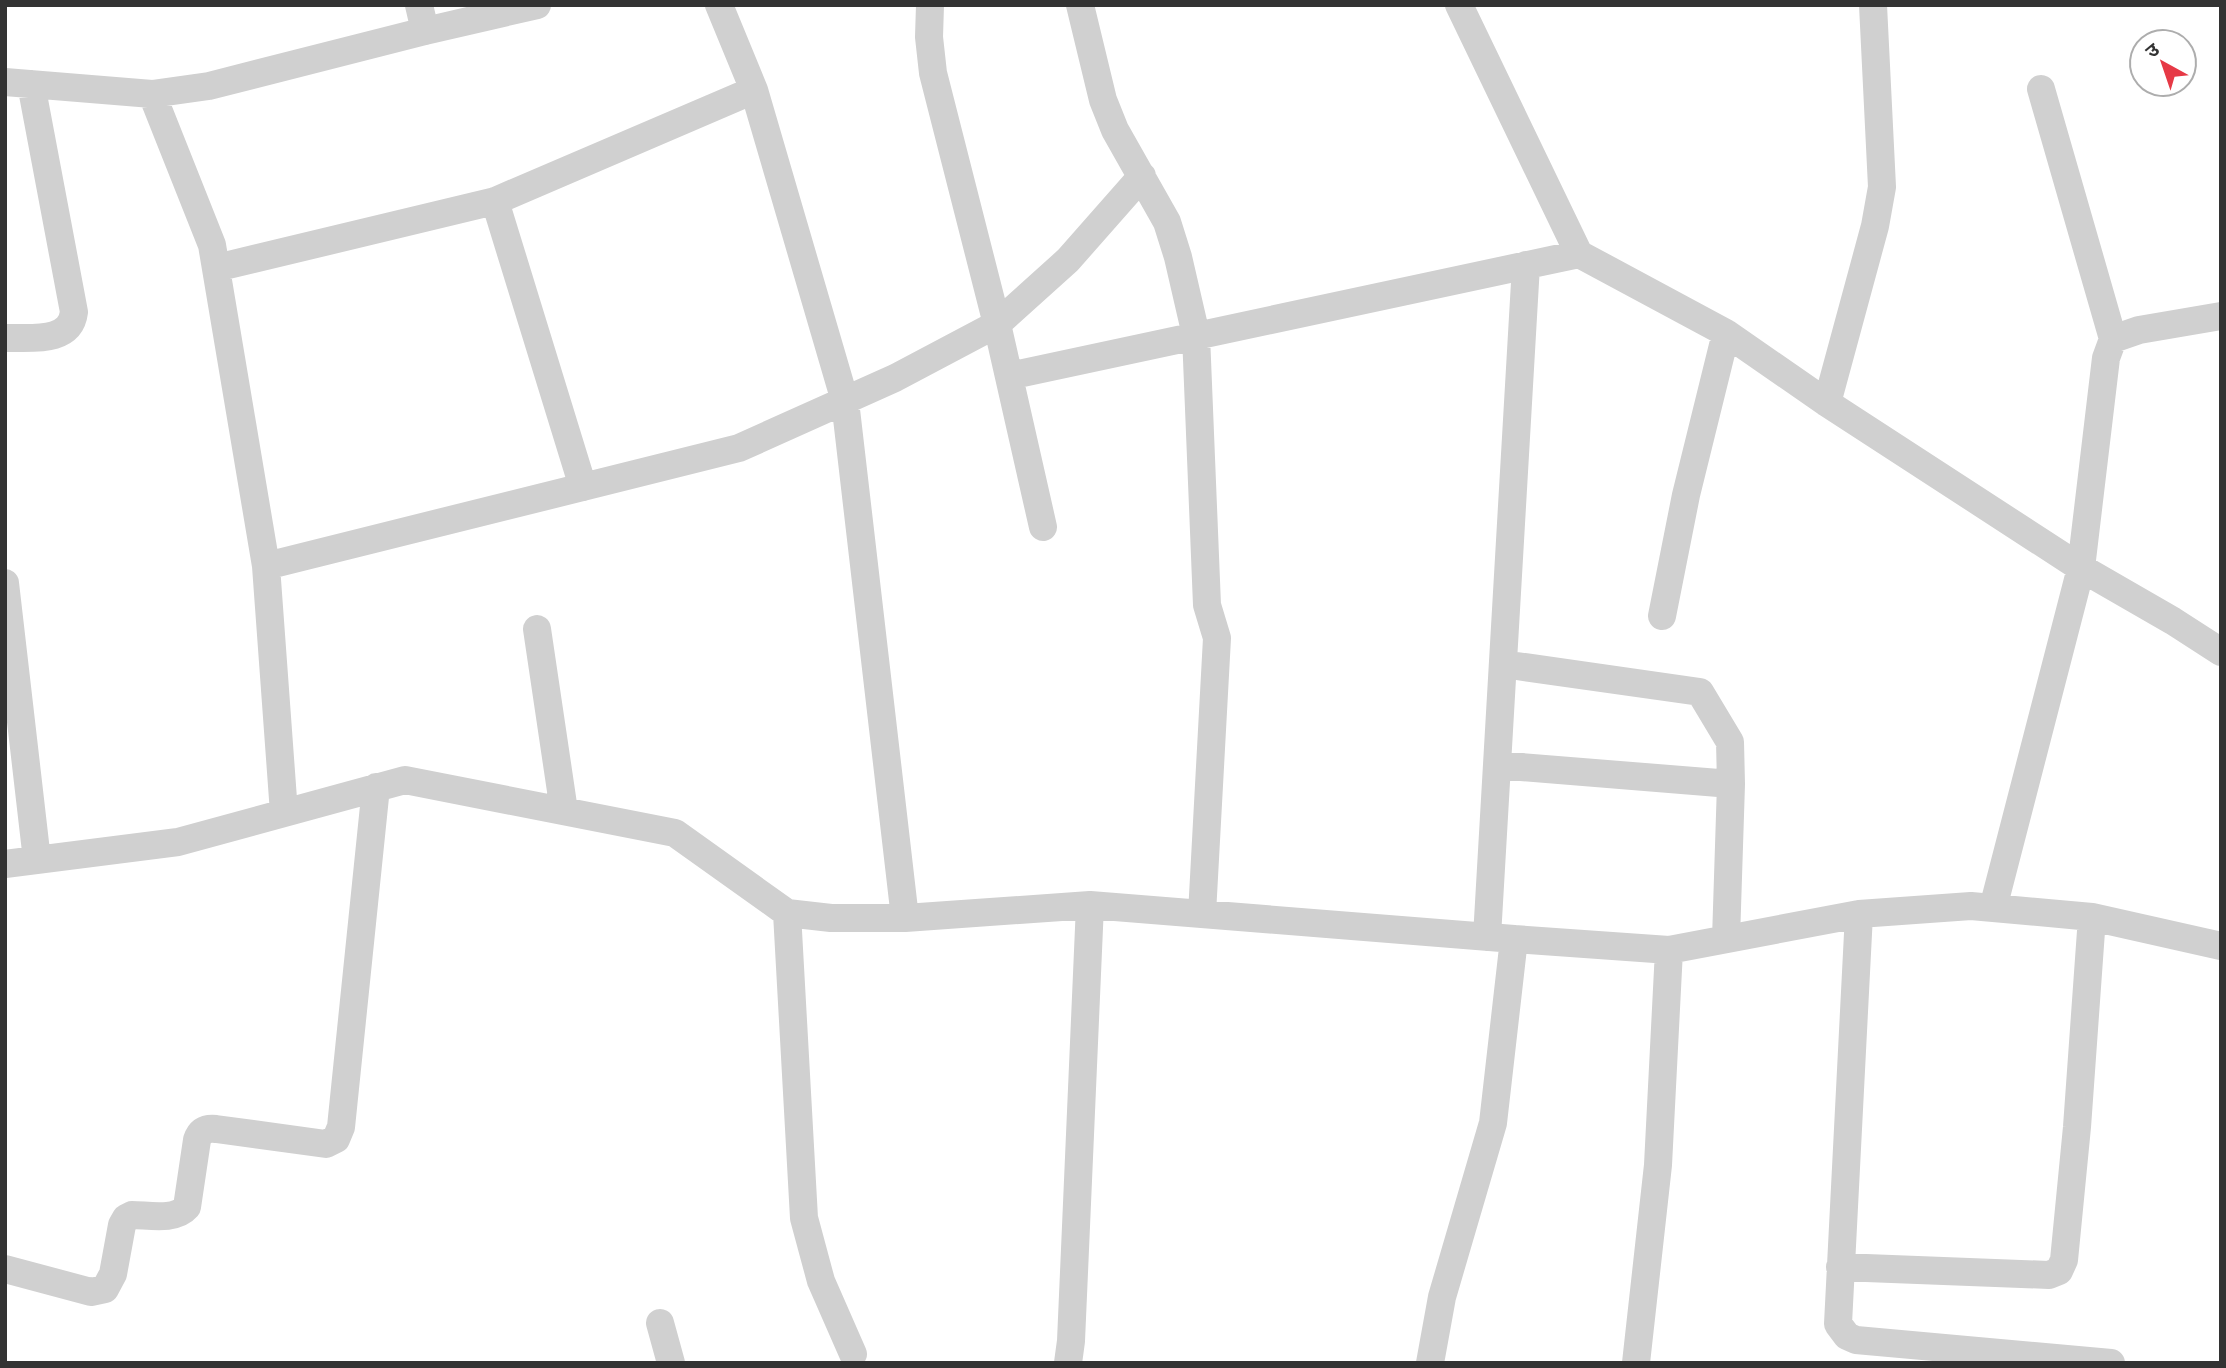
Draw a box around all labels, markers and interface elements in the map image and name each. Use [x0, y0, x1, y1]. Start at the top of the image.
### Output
north arrow [2128, 28, 2198, 98]
text: उ [2141, 37, 2165, 64]

